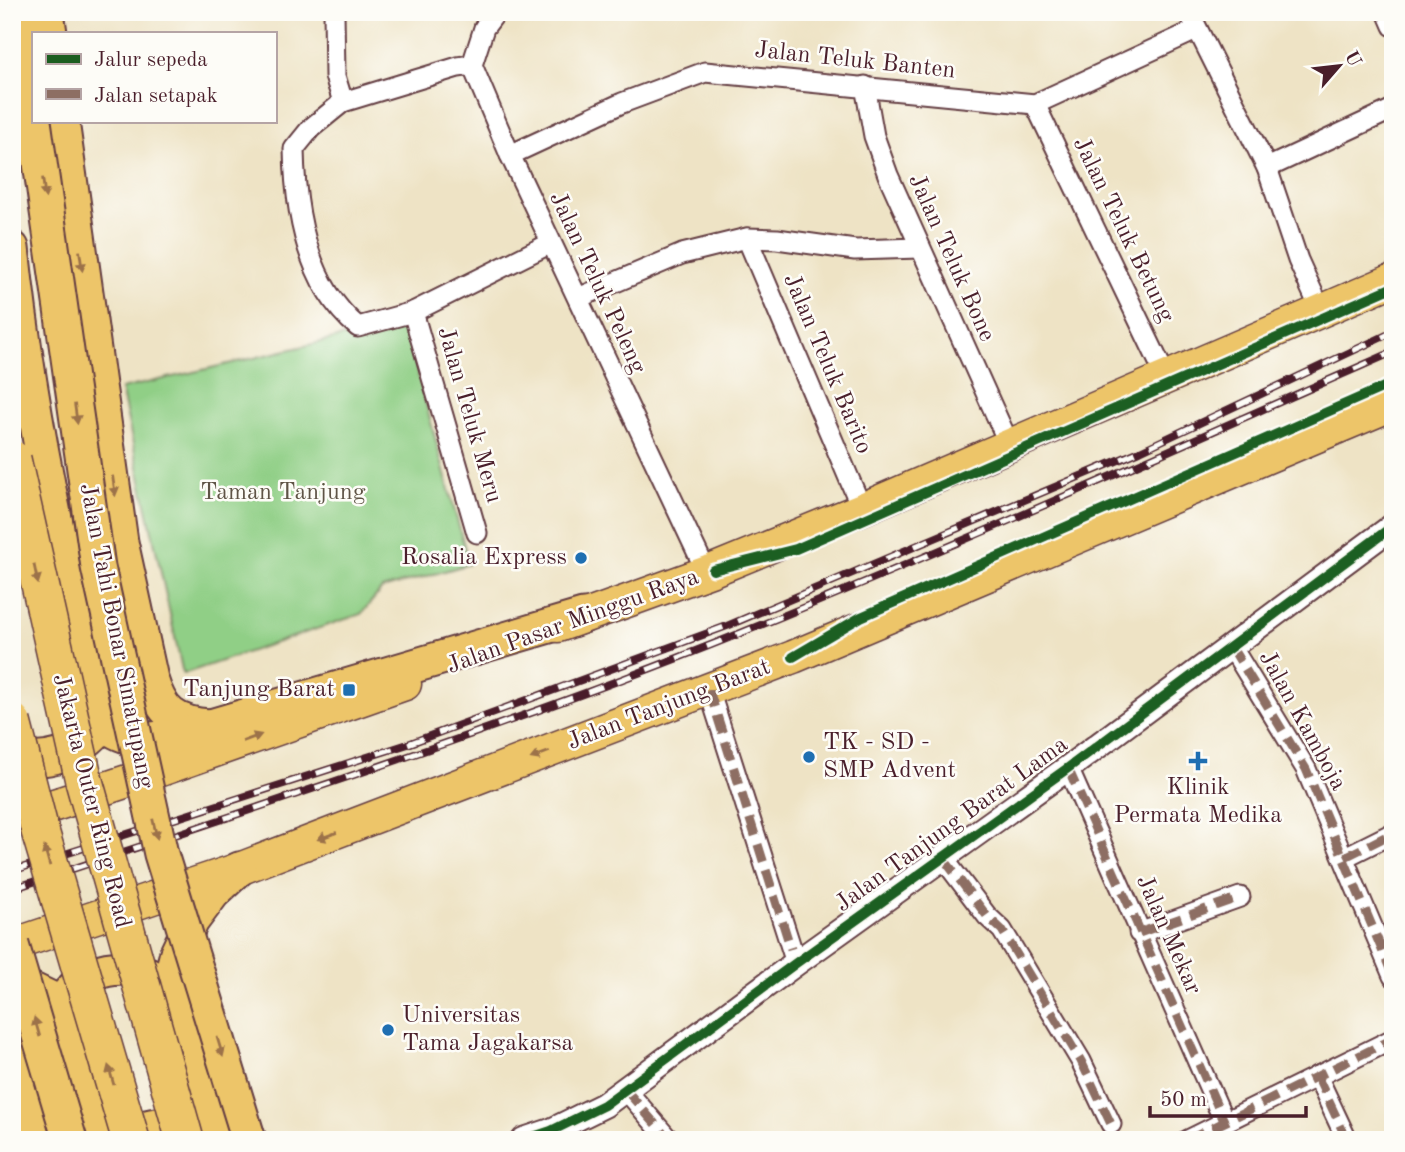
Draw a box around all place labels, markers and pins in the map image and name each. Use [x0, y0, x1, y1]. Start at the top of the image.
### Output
place label: Rosalia Express [401, 546, 567, 570]
marker: Rosalia Express [573, 550, 589, 566]
place label: Tanjung Barat [183, 678, 335, 702]
marker: Tanjung Barat [341, 682, 357, 698]
place label: TK - SD - SMP Advent [823, 731, 956, 783]
marker: TK - SD - SMP Advent [801, 749, 817, 765]
marker: Klinik Permata Medika [1188, 751, 1208, 771]
place label: Klinik Permata Medika [1114, 776, 1282, 828]
place label: Universitas Tama Jagakarsa [402, 1004, 574, 1056]
marker: Universitas Tama Jagakarsa [380, 1022, 396, 1038]

